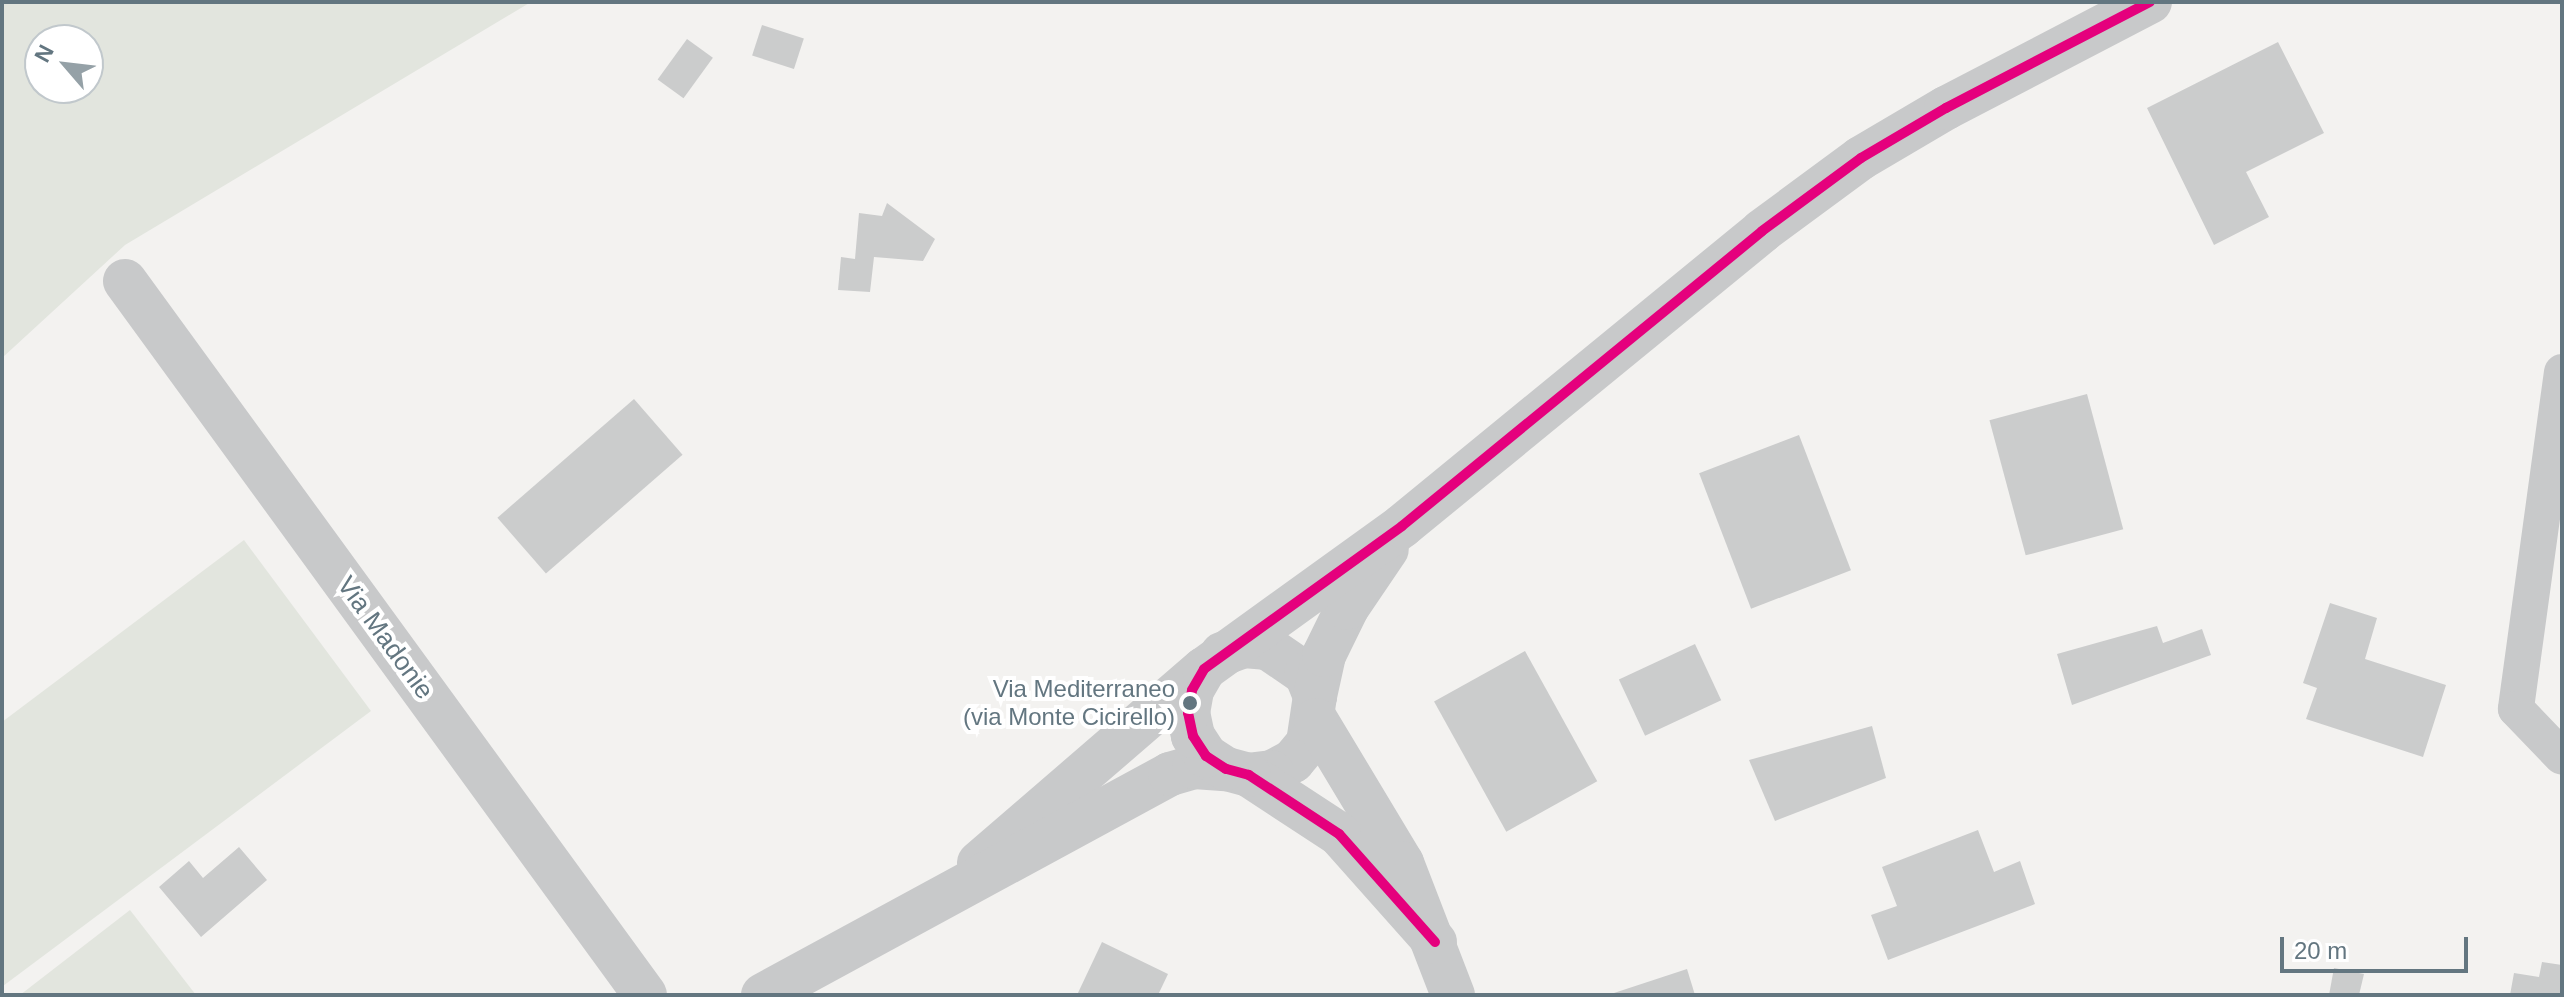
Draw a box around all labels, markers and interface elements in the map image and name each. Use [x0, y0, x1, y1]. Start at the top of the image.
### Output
north arrow [24, 24, 104, 104]
text: N [29, 41, 59, 66]
street label: Via Madonie [330, 571, 440, 705]
place label: Via Mediterraneo (via Monte Cicirello) [963, 675, 1175, 731]
marker: Via Mediterraneo (via Monte Cicirello) [1182, 695, 1198, 711]
scale bar [2284, 921, 2472, 971]
text: 20 m [2294, 937, 2347, 964]

